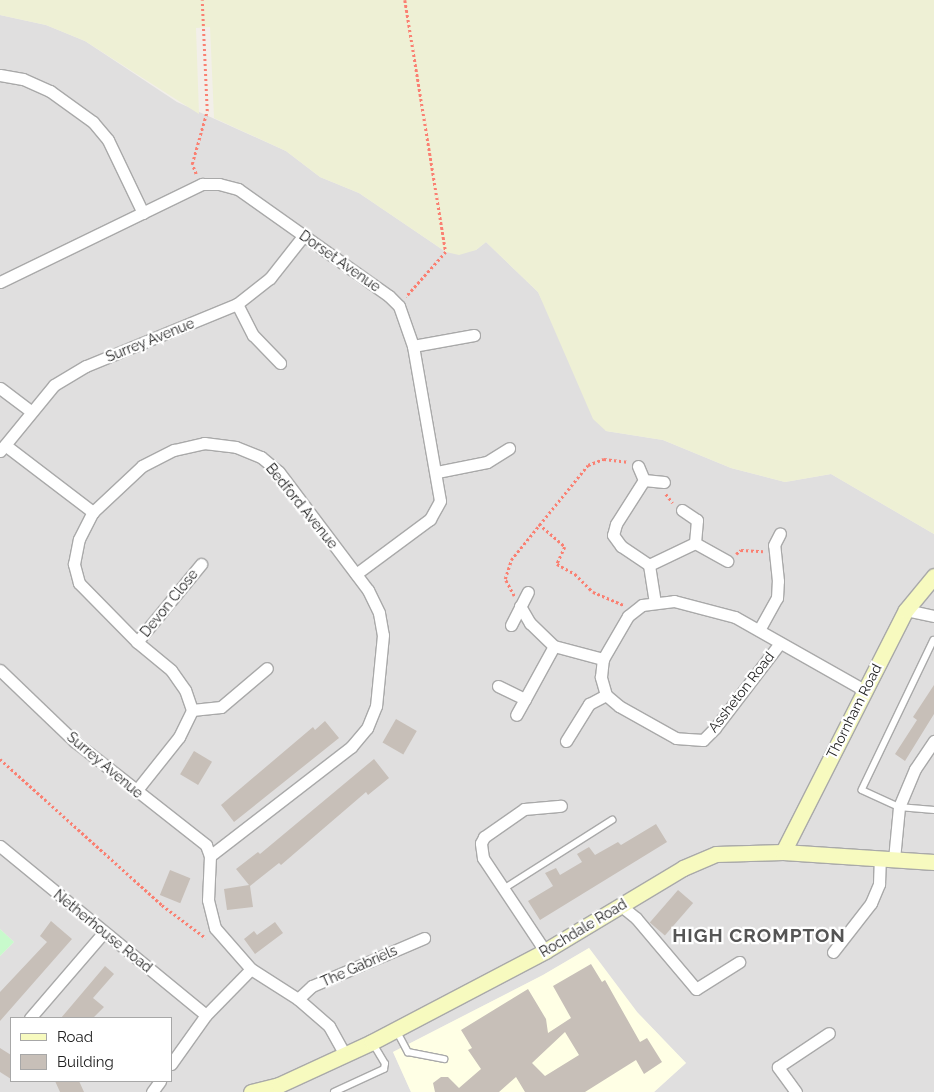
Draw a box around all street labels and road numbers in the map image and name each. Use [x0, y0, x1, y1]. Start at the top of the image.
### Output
street label: Dorset Avenue [296, 227, 384, 295]
street label: Surrey Avenue [103, 314, 197, 366]
street label: Bedford Avenue [262, 460, 342, 552]
street label: Devon Close [137, 566, 201, 640]
street label: Assheton Road [704, 648, 778, 736]
street label: Thornham Road [823, 661, 885, 761]
street label: Surrey Avenue [63, 728, 147, 802]
street label: Netherhouse Road [50, 886, 156, 976]
street label: Rochdale Road [536, 895, 630, 961]
street label: The Gabriels [318, 942, 400, 990]

